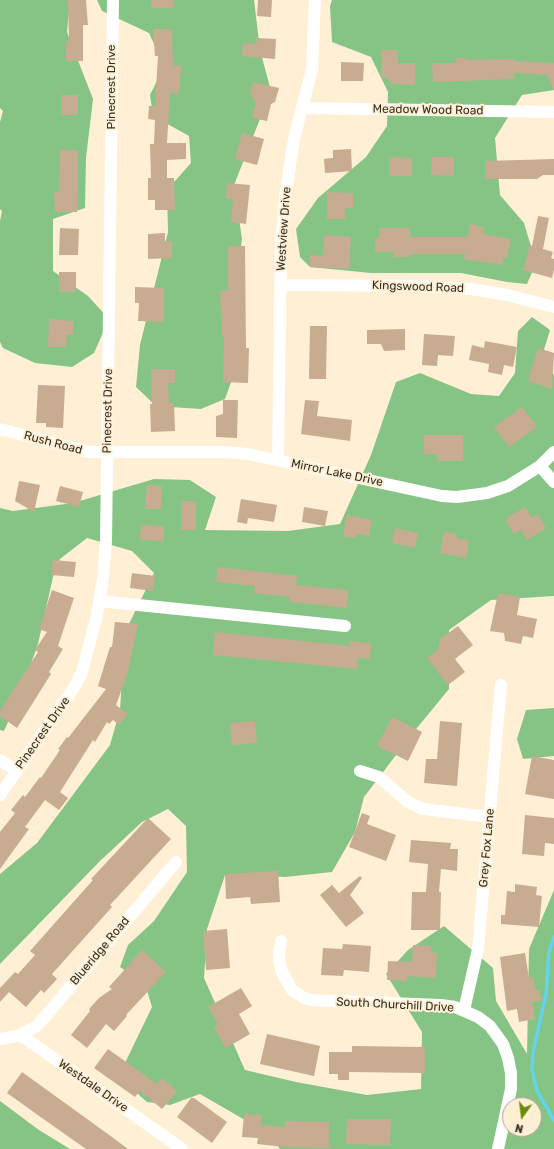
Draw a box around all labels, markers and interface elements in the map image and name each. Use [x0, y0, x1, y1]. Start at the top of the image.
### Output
street label: Pinecrest Drive [105, 44, 119, 130]
street label: Meadow Wood Road [372, 102, 484, 118]
street label: Westview Drive [274, 186, 294, 272]
street label: Kingswood Road [372, 278, 464, 296]
street label: Pinecrest Drive [100, 368, 116, 454]
street label: Rush Road [22, 428, 84, 458]
street label: Mirror Lake Drive [290, 456, 384, 490]
street label: Pinecrest Drive [13, 694, 73, 772]
street label: Grey Fox Lane [476, 808, 498, 888]
street label: Blueridge Road [67, 914, 133, 988]
street label: South Churchill Drive [336, 995, 454, 1015]
street label: Westdale Drive [55, 1057, 131, 1115]
north arrow [502, 1097, 542, 1137]
text: N [514, 1121, 525, 1135]

